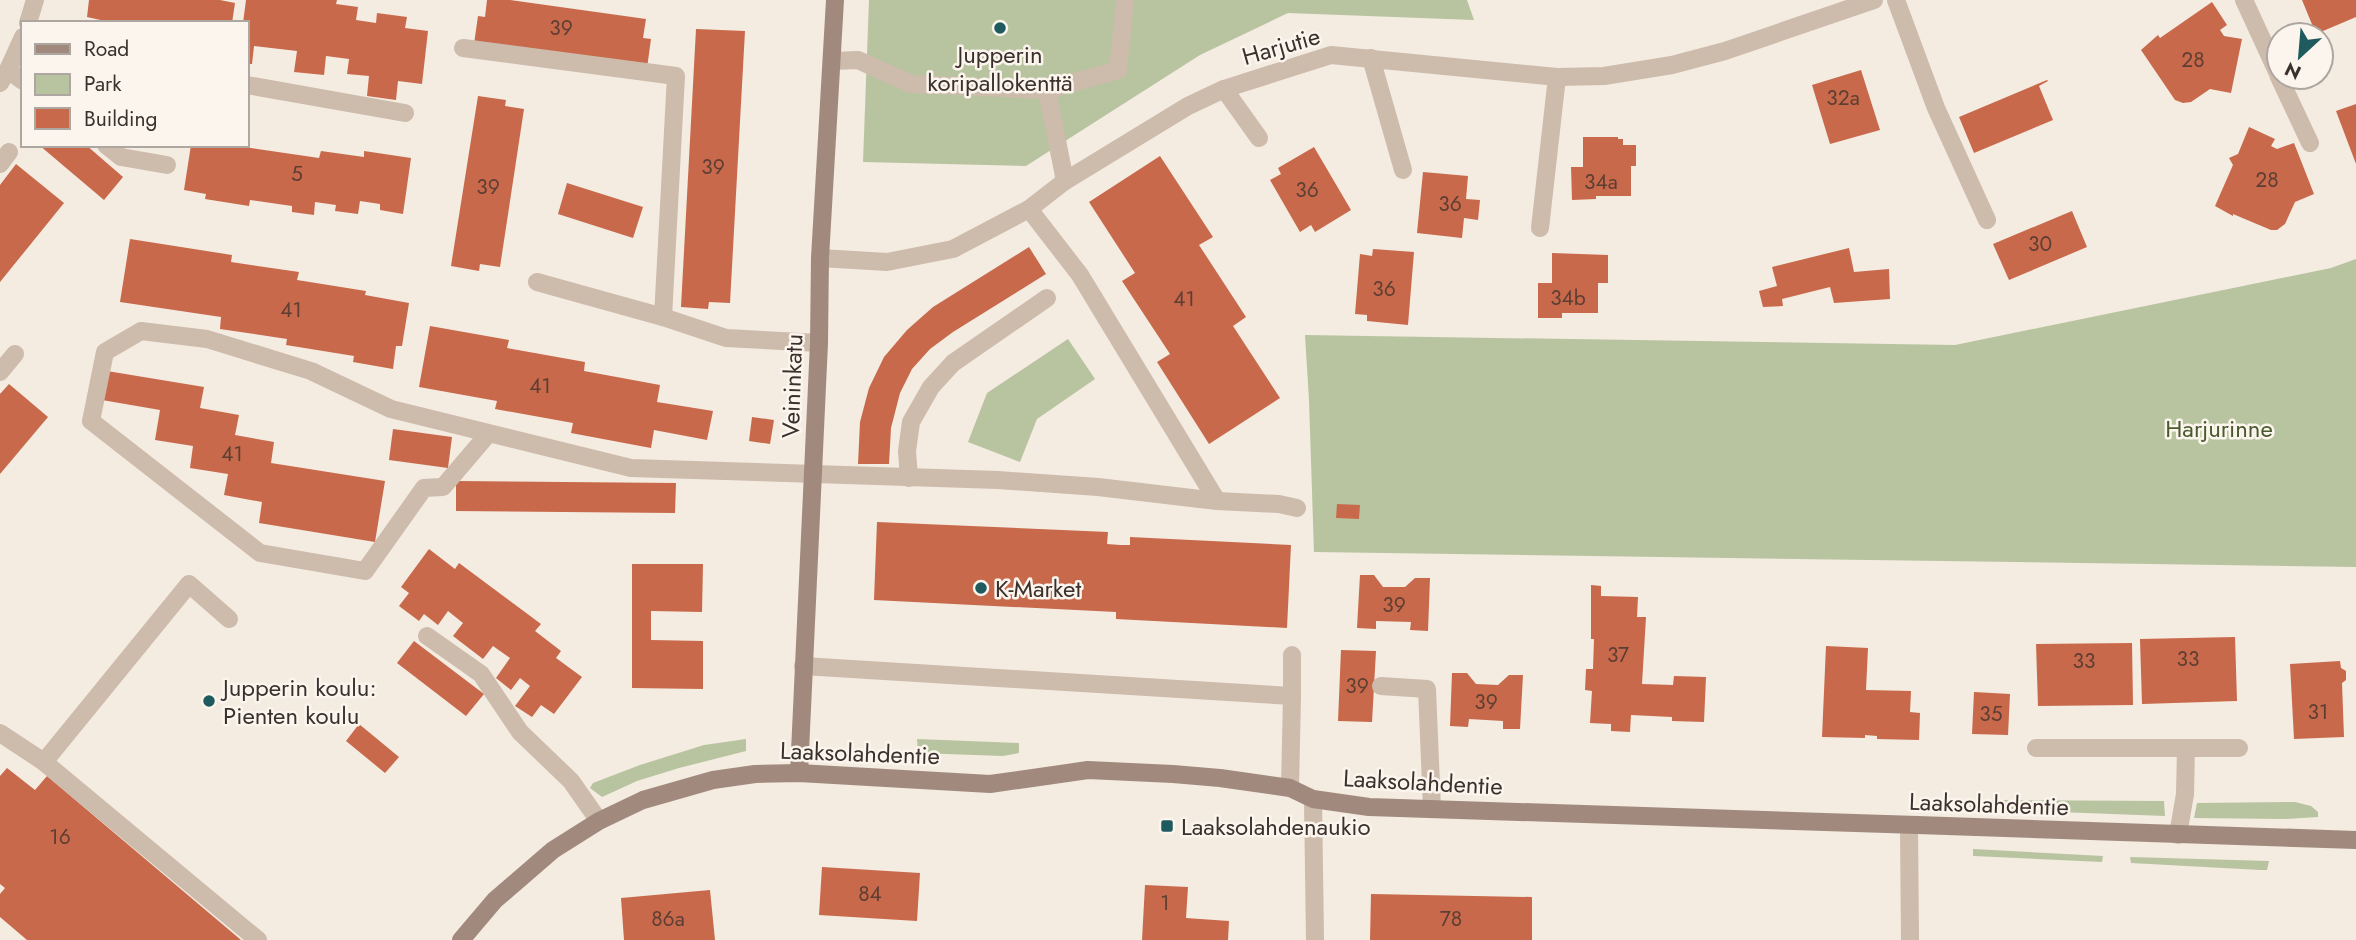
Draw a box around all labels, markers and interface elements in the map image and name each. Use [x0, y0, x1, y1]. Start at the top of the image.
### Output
house number: 39 [549, 13, 573, 43]
street label: Harjutie [1238, 18, 1324, 74]
marker: Jupperin koripallokenttä [992, 20, 1008, 36]
legend [21, 21, 248, 147]
north arrow [2265, 21, 2335, 91]
text: Road [84, 34, 129, 64]
place label: Jupperin koripallokenttä [927, 37, 1073, 100]
house number: 28 [2181, 45, 2205, 75]
text: N [2280, 55, 2305, 86]
text: Park [84, 69, 122, 99]
house number: 32a [1826, 83, 1860, 113]
text: Building [84, 104, 157, 134]
house number: 39 [701, 152, 725, 182]
house number: 5 [291, 159, 303, 189]
house number: 28 [2255, 165, 2279, 195]
house number: 34a [1584, 167, 1618, 197]
house number: 39 [476, 172, 500, 202]
house number: 36 [1295, 175, 1319, 205]
house number: 36 [1438, 189, 1462, 219]
house number: 30 [2028, 229, 2052, 259]
house number: 36 [1372, 274, 1396, 304]
house number: 34b [1550, 283, 1586, 313]
house number: 41 [1173, 284, 1195, 314]
house number: 41 [280, 295, 302, 325]
street label: Veininkatu [773, 333, 811, 439]
house number: 41 [529, 371, 551, 401]
park label: Harjurinne [2165, 411, 2273, 446]
house number: 41 [221, 439, 243, 469]
place label: K-Market [995, 571, 1081, 606]
marker: K-Market [973, 580, 989, 596]
house number: 39 [1382, 590, 1406, 620]
house number: 37 [1607, 640, 1629, 670]
house number: 33 [2177, 644, 2199, 674]
house number: 33 [2073, 646, 2095, 676]
place label: Jupperin koulu: Pienten koulu [220, 670, 377, 733]
house number: 39 [1345, 671, 1369, 701]
house number: 39 [1474, 687, 1498, 717]
marker: Jupperin koulu: Pienten koulu [201, 693, 217, 709]
house number: 31 [2308, 697, 2328, 727]
house number: 35 [1979, 699, 2003, 729]
street label: Laaksolahdentie [779, 733, 941, 773]
street label: Laaksolahdentie [1342, 760, 1504, 804]
street label: Laaksolahdentie [1908, 784, 2070, 824]
place label: Laaksolahdenaukio [1181, 809, 1371, 844]
marker: Laaksolahdenaukio [1159, 818, 1175, 834]
house number: 16 [49, 822, 71, 852]
house number: 84 [858, 879, 882, 909]
house number: 1 [1160, 888, 1170, 918]
house number: 86a [651, 904, 685, 934]
house number: 78 [1440, 904, 1462, 934]

